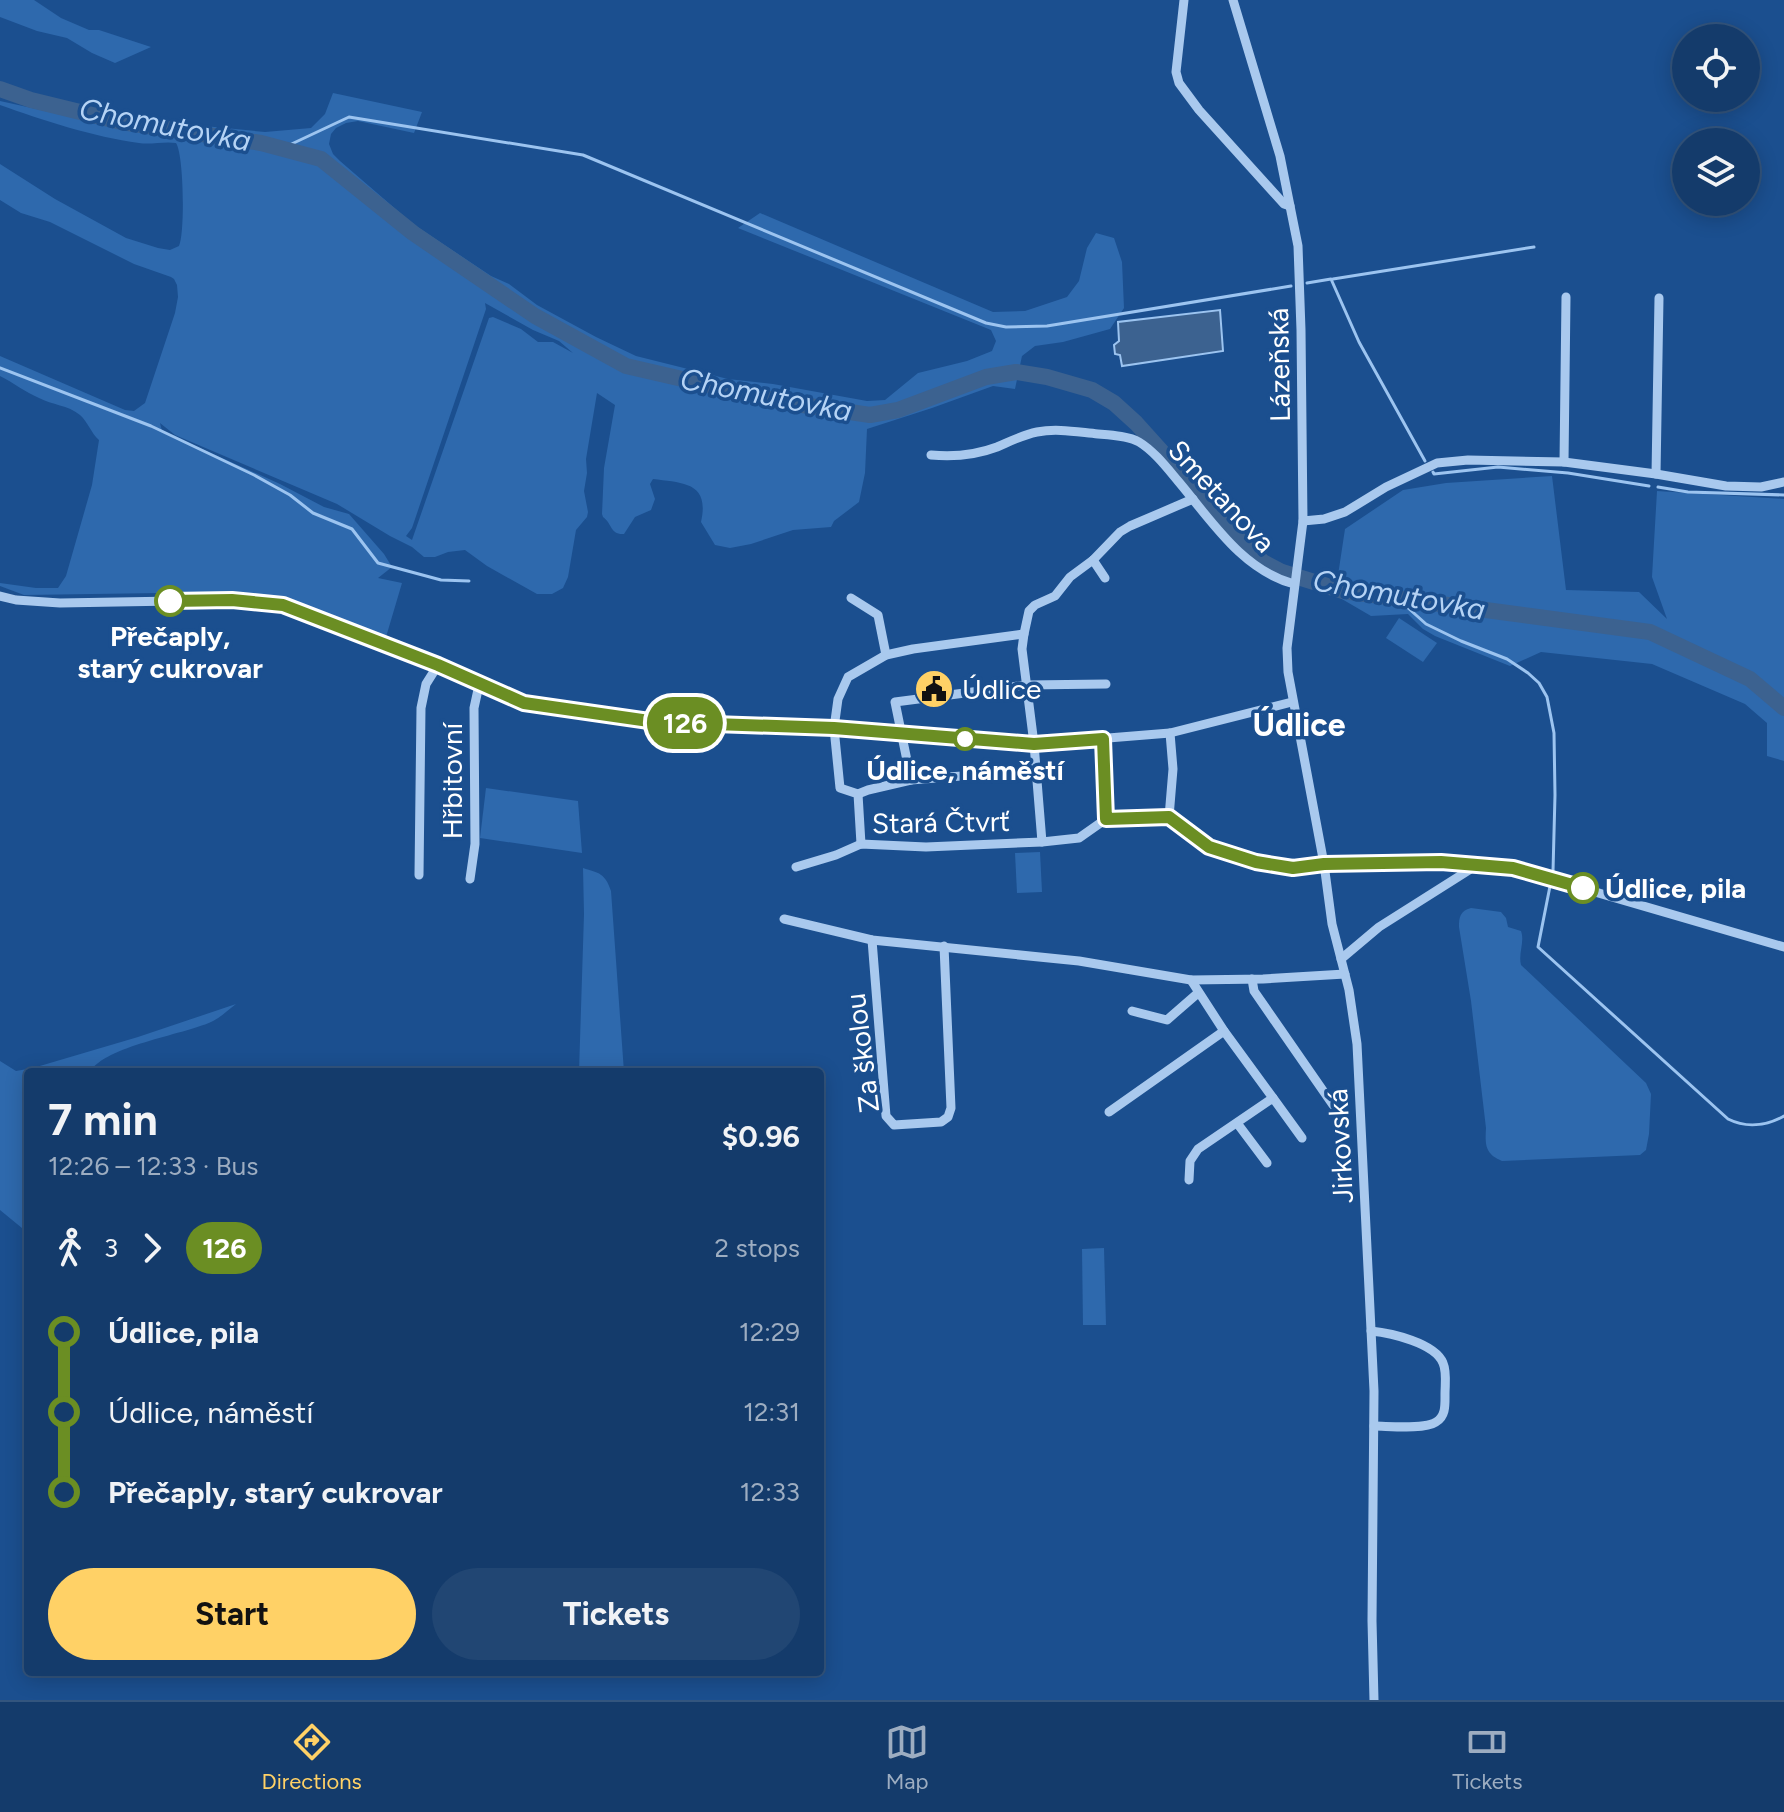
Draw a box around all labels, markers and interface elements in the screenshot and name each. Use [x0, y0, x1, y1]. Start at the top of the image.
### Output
map controls [1672, 24, 1760, 216]
button: locate [1672, 24, 1760, 112]
water label: Chomutovka [76, 90, 254, 159]
button: layers [1672, 128, 1760, 216]
street label: Lázeňská [1261, 308, 1297, 422]
water label: Chomutovka [677, 360, 855, 429]
street label: Smetanova [1161, 433, 1283, 559]
water label: Chomutovka [1310, 561, 1488, 628]
marker: Přečaply, starý cukrovar [155, 586, 185, 616]
place label: Přečaply, starý cukrovar [77, 619, 263, 685]
public building icon: Údlice [913, 668, 955, 710]
place label: Údlice [962, 672, 1041, 706]
line badge: 126 [639, 697, 731, 749]
text: 126 [663, 706, 707, 740]
district label: Údlice [1252, 706, 1346, 744]
street label: Hřbitovní [435, 721, 469, 839]
marker: Údlice, náměstí [954, 728, 976, 750]
place label: Údlice, náměstí [866, 753, 1065, 787]
street label: Stará Čtvrť [872, 804, 1011, 840]
place label: Údlice, pila [1605, 871, 1746, 905]
marker: Údlice, pila [1568, 873, 1598, 903]
street label: Za školou [838, 991, 886, 1115]
street label: Jirkovská [1320, 1088, 1360, 1204]
text: 7 min [48, 1093, 158, 1146]
text: $0.96 [722, 1118, 800, 1155]
text: 12:26 – 12:33 · Bus [48, 1150, 258, 1182]
icon: walk [48, 1226, 92, 1270]
icon: forward [130, 1226, 174, 1270]
text: 126 [202, 1231, 246, 1265]
text: 3 [104, 1232, 118, 1264]
text: 2 stops [715, 1232, 800, 1264]
text: Údlice, pila [108, 1314, 259, 1351]
text: 12:29 [739, 1316, 800, 1348]
text: Údlice, náměstí [108, 1394, 313, 1431]
text: 12:31 [743, 1396, 800, 1428]
text: Přečaply, starý cukrovar [108, 1474, 443, 1511]
text: 12:33 [740, 1476, 800, 1508]
button: Start [48, 1568, 416, 1660]
button: Tickets [432, 1568, 800, 1660]
tab: Directions [262, 1720, 362, 1795]
tab: Map [885, 1720, 929, 1795]
tab: Tickets [1452, 1720, 1522, 1795]

